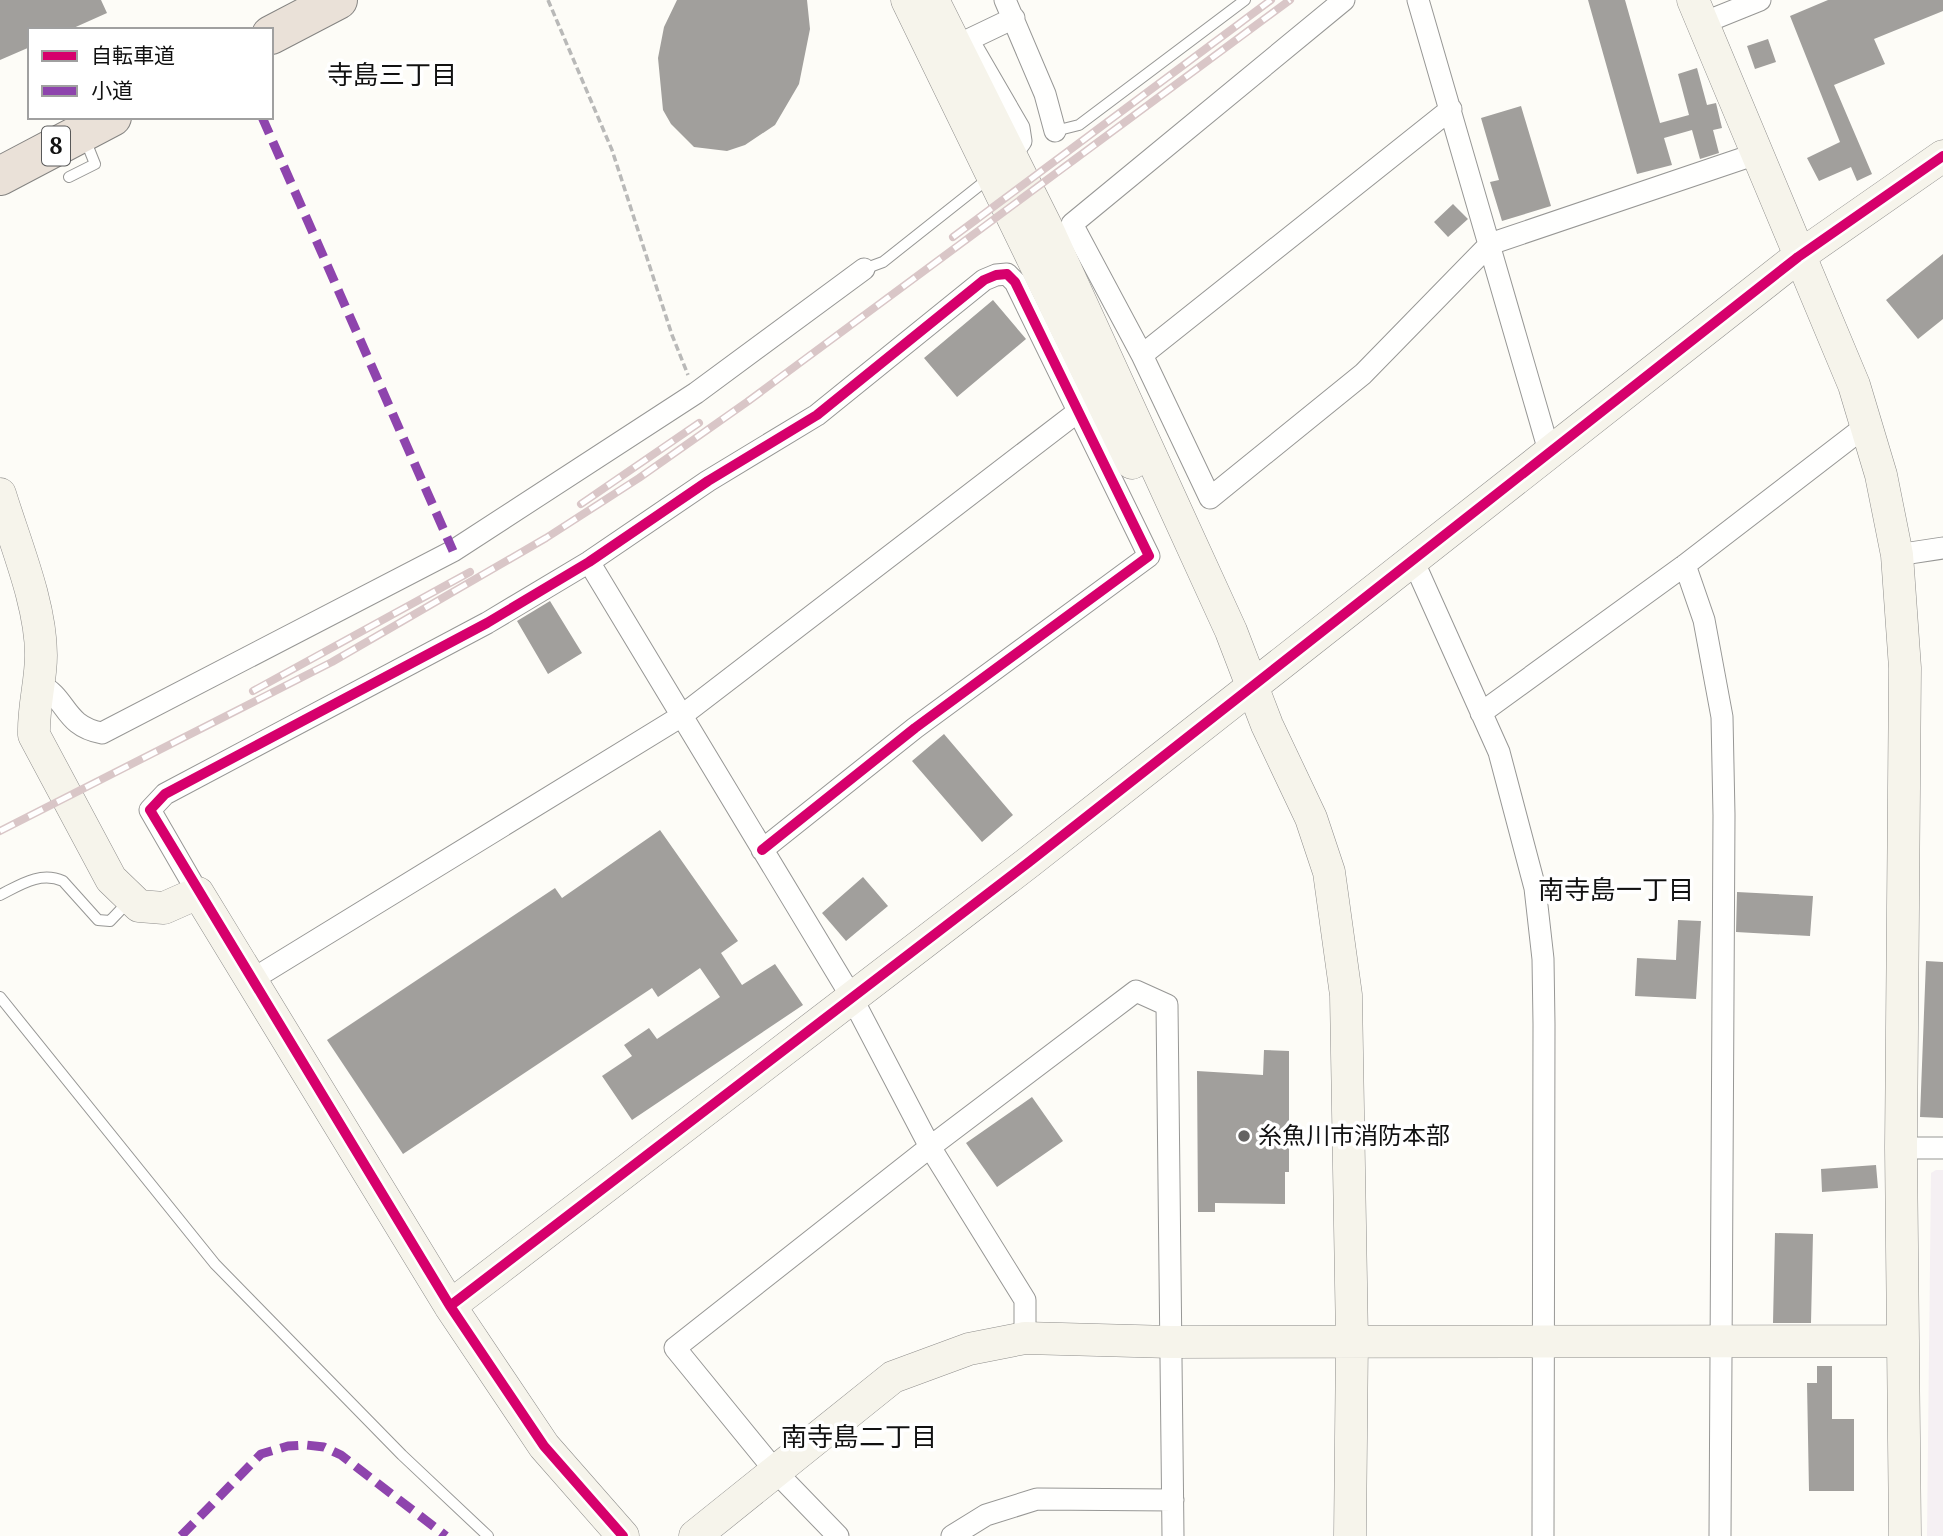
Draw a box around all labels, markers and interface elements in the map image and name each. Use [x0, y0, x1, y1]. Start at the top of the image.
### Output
legend [28, 28, 273, 119]
text: 自転車道 [91, 41, 175, 69]
district label: 寺島三丁目 [327, 56, 457, 92]
text: 小道 [91, 76, 133, 104]
road number: 8 [42, 127, 70, 166]
district label: 南寺島一丁目 [1538, 871, 1694, 907]
place label: 糸魚川市消防本部 [1258, 1118, 1450, 1151]
marker: 糸魚川市消防本部 [1236, 1128, 1252, 1144]
district label: 南寺島二丁目 [781, 1418, 937, 1454]

